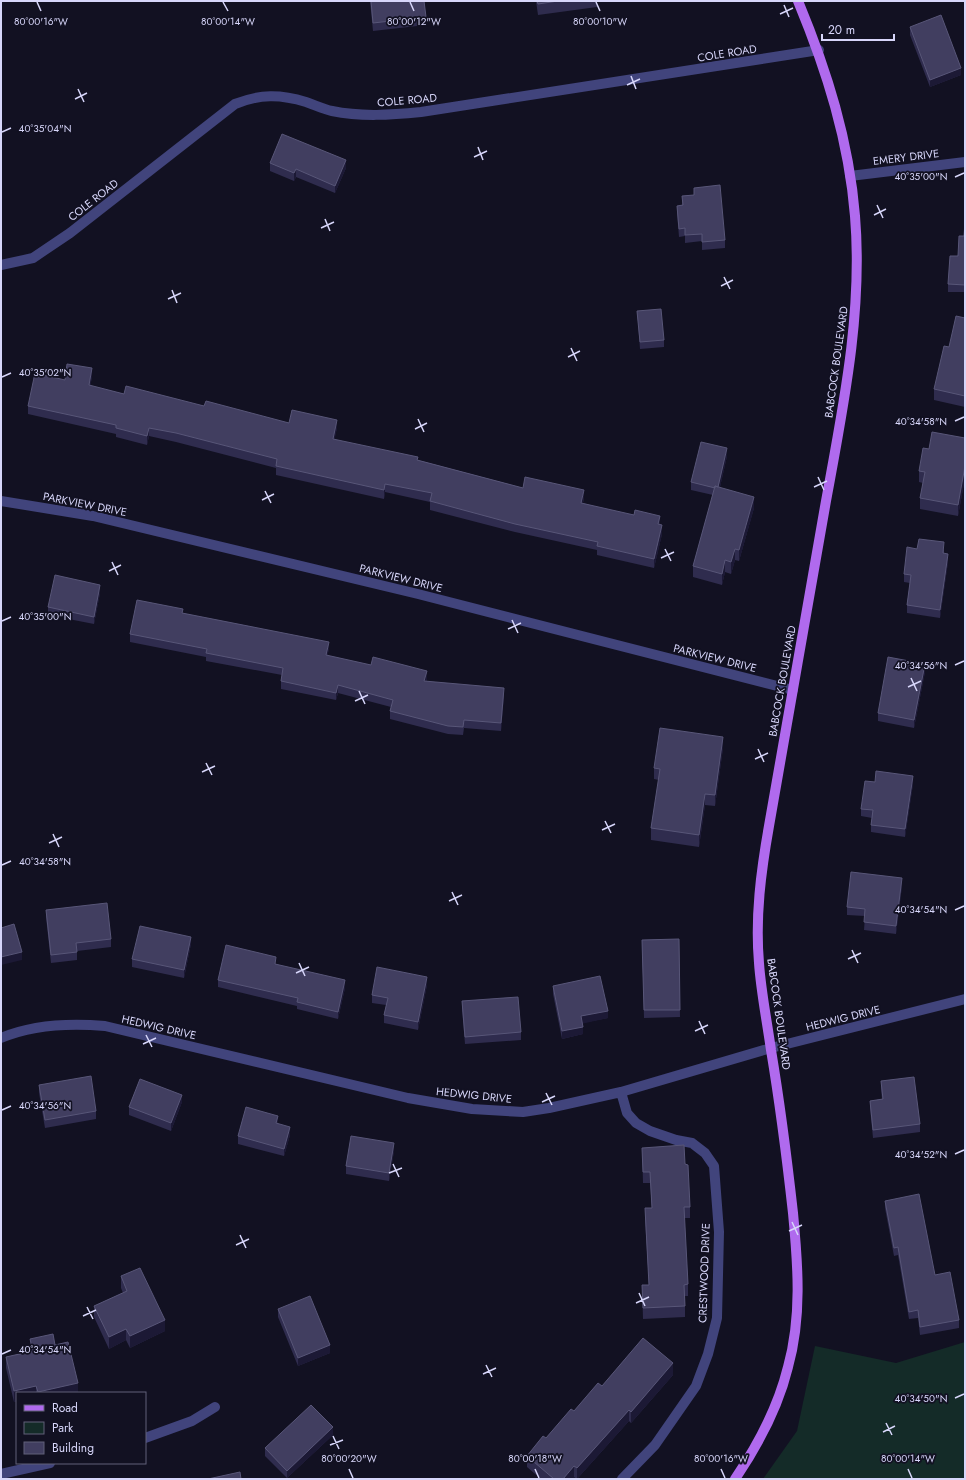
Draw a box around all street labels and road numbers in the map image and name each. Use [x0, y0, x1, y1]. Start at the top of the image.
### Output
street label: COLE ROAD [696, 40, 758, 66]
street label: COLE ROAD [377, 89, 438, 111]
street label: EMERY DRIVE [872, 145, 940, 169]
street label: COLE ROAD [65, 175, 122, 225]
street label: BABCOCK BOULEVARD [820, 305, 852, 419]
street label: PARKVIEW DRIVE [42, 488, 128, 520]
street label: PARKVIEW DRIVE [358, 560, 444, 596]
street label: BABCOCK BOULEVARD [764, 624, 800, 738]
street label: PARKVIEW DRIVE [672, 640, 758, 676]
street label: BABCOCK BOULEVARD [763, 957, 795, 1071]
street label: HEDWIG DRIVE [804, 1001, 882, 1035]
street label: HEDWIG DRIVE [120, 1011, 198, 1043]
street label: HEDWIG DRIVE [435, 1083, 513, 1107]
street label: CRESTWOOD DRIVE [694, 1223, 714, 1323]

